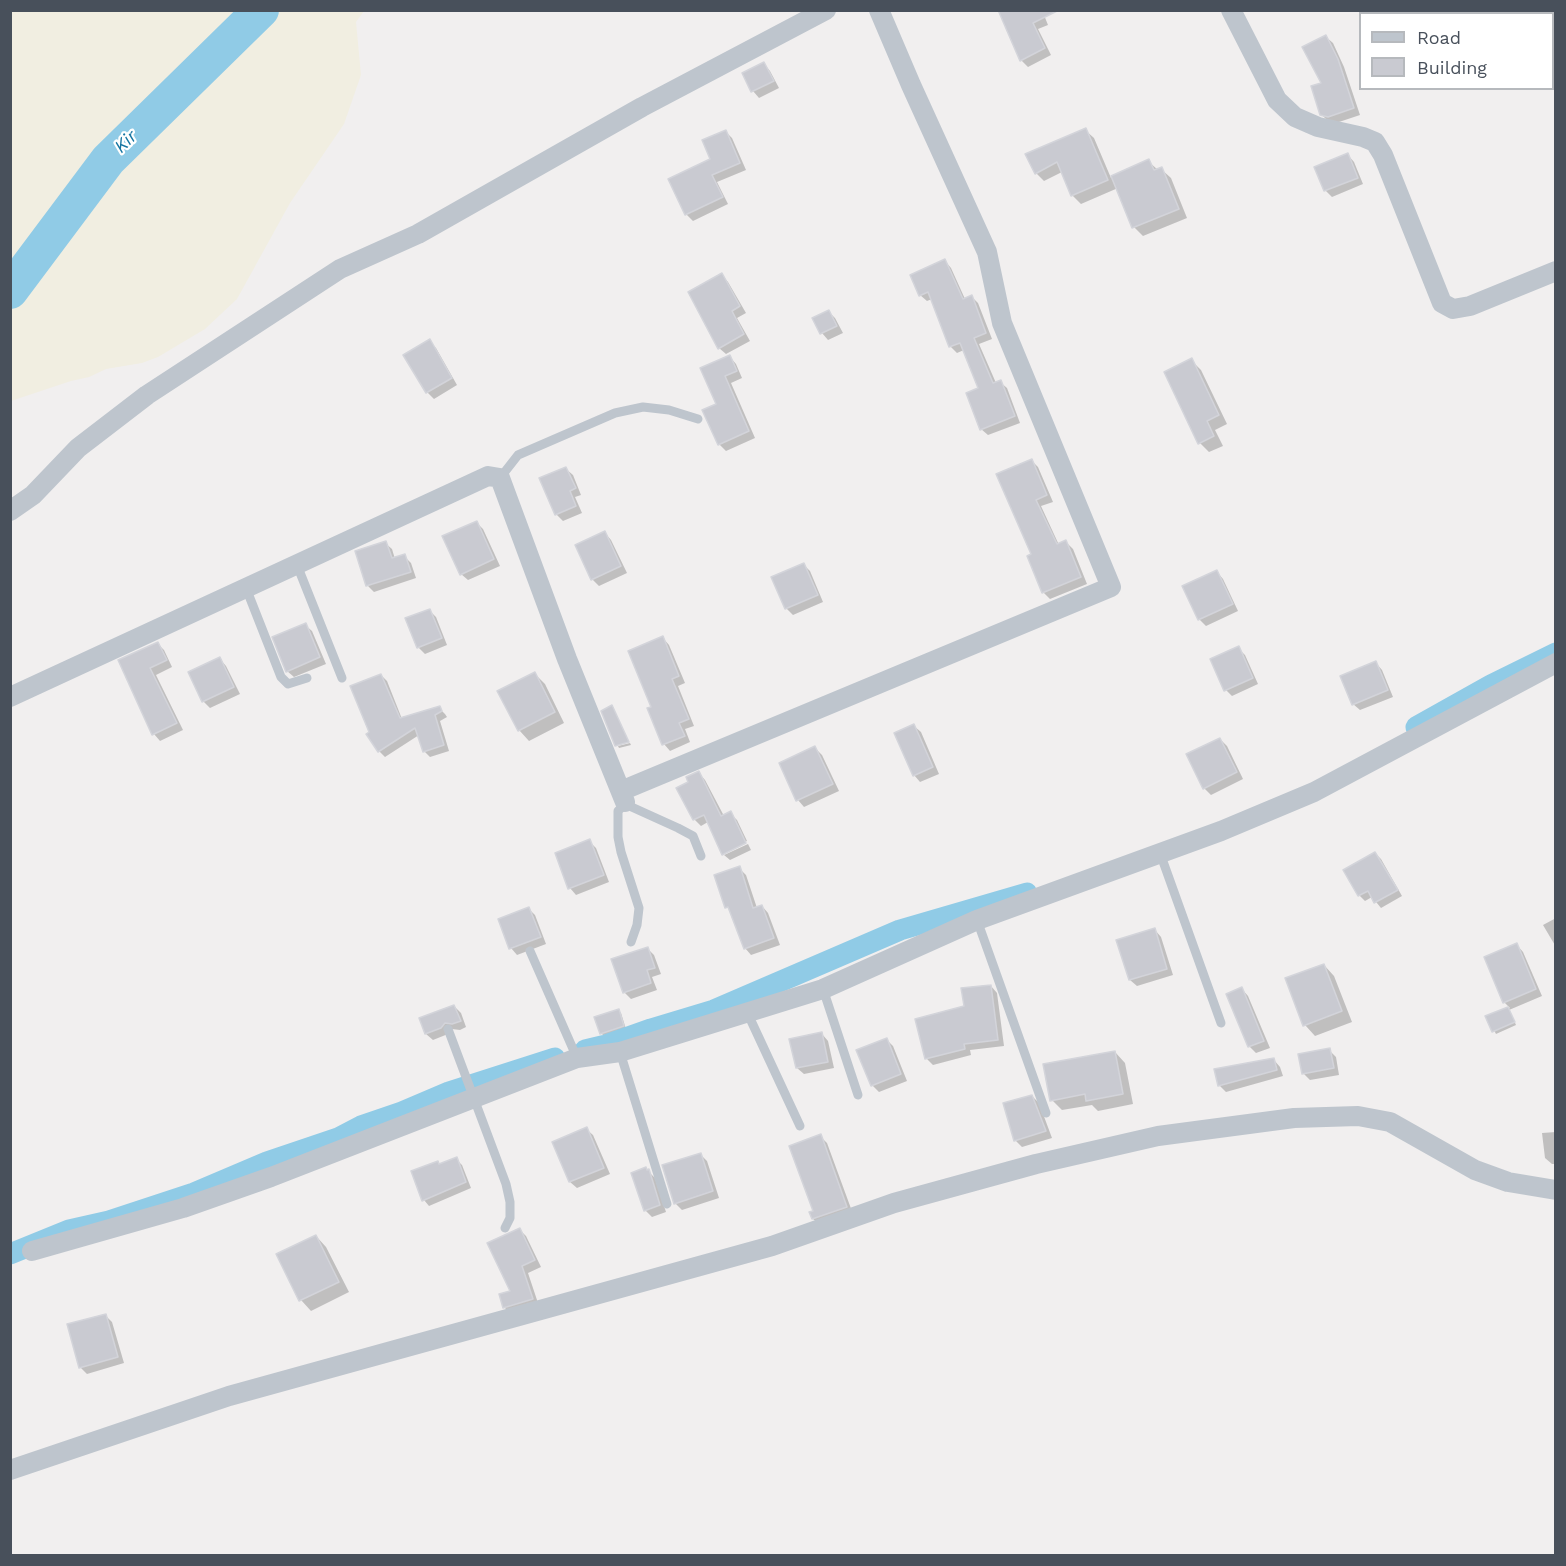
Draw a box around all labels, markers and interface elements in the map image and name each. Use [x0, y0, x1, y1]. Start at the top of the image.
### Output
legend [1359, 12, 1554, 90]
text: Road [1417, 27, 1461, 48]
text: Building [1417, 57, 1487, 78]
water label: Kir [110, 126, 142, 158]

